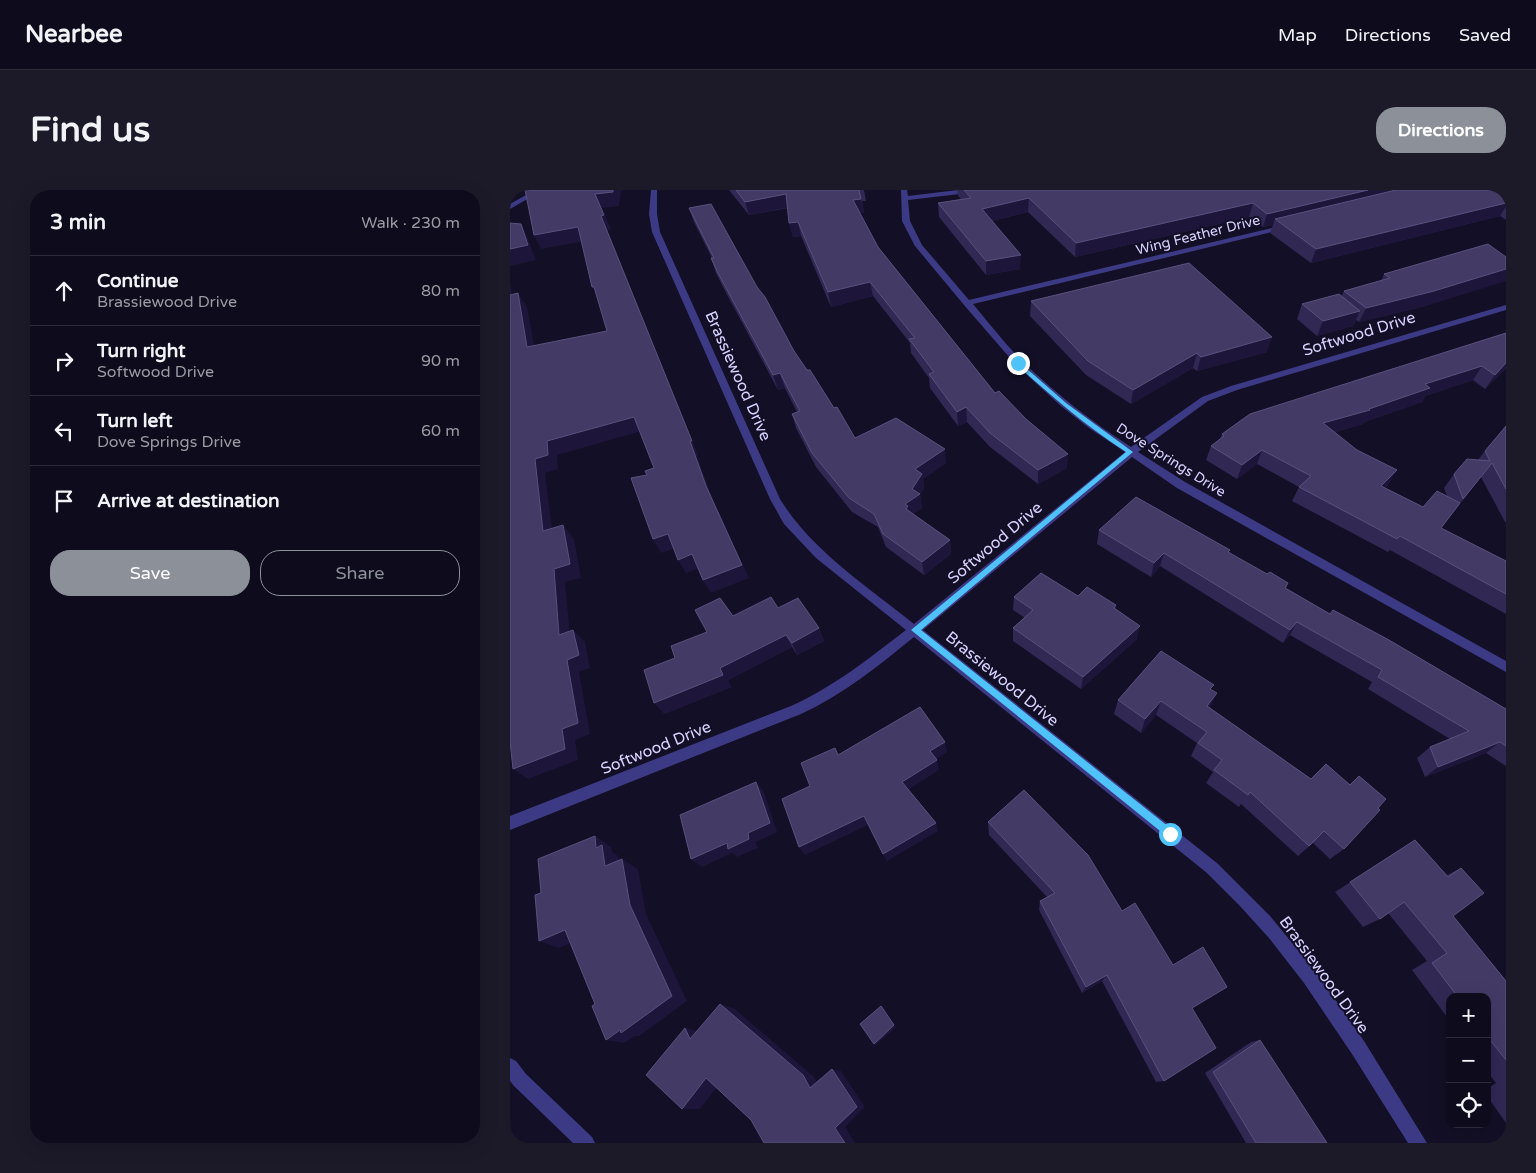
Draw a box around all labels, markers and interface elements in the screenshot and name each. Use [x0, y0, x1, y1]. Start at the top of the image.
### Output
text: Nearbee [25, 20, 123, 49]
text: Map [1278, 24, 1317, 46]
text: Directions [1345, 24, 1431, 46]
text: Saved [1459, 24, 1511, 46]
button: Directions [1376, 107, 1506, 153]
text: Find us [30, 109, 150, 151]
text: 3 min [50, 210, 106, 235]
street label: Wing Feather Drive [1134, 211, 1262, 259]
text: Walk · 230 m [361, 213, 460, 233]
text: Continue [97, 270, 179, 292]
icon: ahead [50, 277, 78, 305]
text: 80 m [421, 281, 460, 301]
text: Brassiewood Drive [97, 292, 237, 312]
street label: Softwood Drive [1300, 307, 1418, 361]
street label: Brassiewood Drive [700, 308, 776, 444]
text: Turn right [97, 340, 185, 362]
icon: right [50, 347, 78, 375]
text: 90 m [421, 351, 460, 371]
route end [1007, 352, 1030, 375]
text: Softwood Drive [97, 362, 214, 382]
text: Turn left [97, 410, 173, 432]
icon: left [50, 417, 78, 445]
street label: Dove Springs Drive [1113, 419, 1229, 501]
text: 60 m [421, 421, 460, 441]
text: Dove Springs Drive [97, 432, 241, 452]
icon: arrive [50, 487, 78, 515]
text: Arrive at destination [97, 490, 280, 512]
street label: Softwood Drive [944, 498, 1046, 588]
button: Save [50, 550, 250, 596]
button: Share [260, 550, 460, 596]
street label: Brassiewood Drive [941, 627, 1063, 731]
street label: Softwood Drive [598, 717, 714, 779]
route start [1159, 823, 1182, 846]
street label: Brassiewood Drive [1275, 912, 1373, 1038]
map controls [1446, 993, 1491, 1128]
button: + [1446, 993, 1491, 1038]
button: − [1446, 1038, 1491, 1083]
button: locate [1446, 1083, 1491, 1128]

